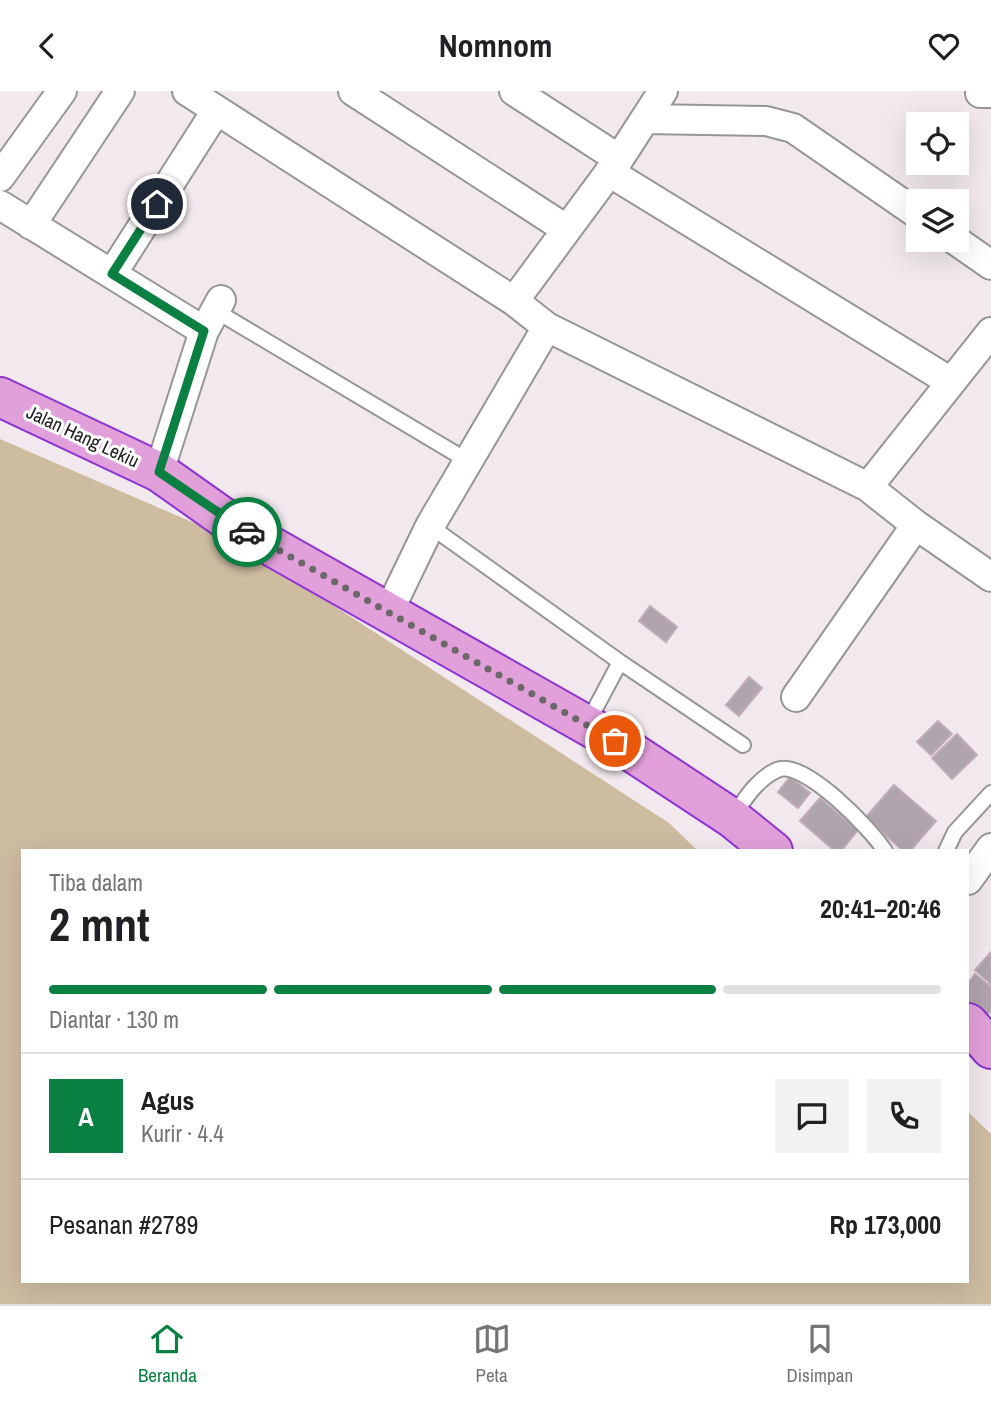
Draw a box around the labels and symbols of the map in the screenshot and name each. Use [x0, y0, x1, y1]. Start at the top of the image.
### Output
pin [127, 174, 187, 234]
street label: Jalan Hang Lekiu [23, 399, 143, 473]
courier [212, 497, 282, 567]
pin [585, 711, 645, 771]

